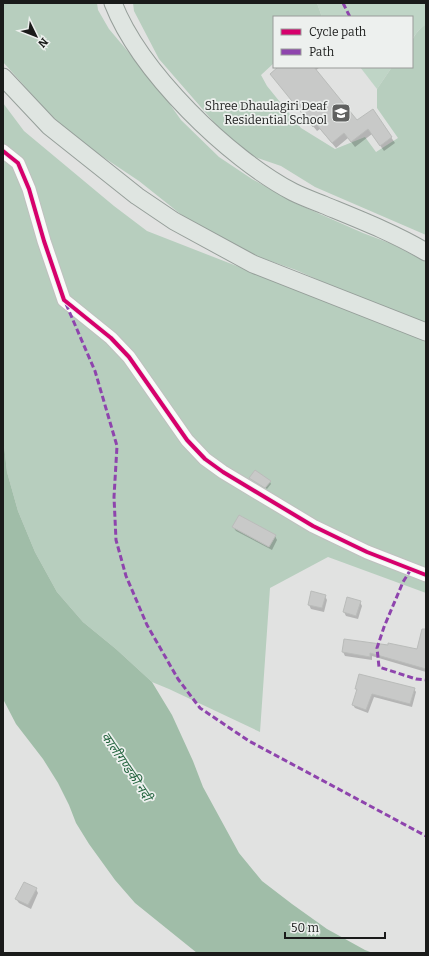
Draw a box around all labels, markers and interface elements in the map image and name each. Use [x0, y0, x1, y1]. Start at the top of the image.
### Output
north arrow [16, 16, 56, 56]
legend [273, 16, 413, 68]
text: Cycle path [309, 25, 367, 39]
text: N [35, 35, 51, 50]
text: Path [309, 45, 335, 59]
place label: Shree Dhaulagiri Deaf Residential School [205, 99, 328, 127]
school or university icon: Shree Dhaulagiri Deaf Residential School [330, 102, 352, 124]
water label: कालीगण्डकी नदी [98, 729, 156, 806]
scale bar [285, 914, 385, 940]
text: 50 m [291, 921, 320, 935]

